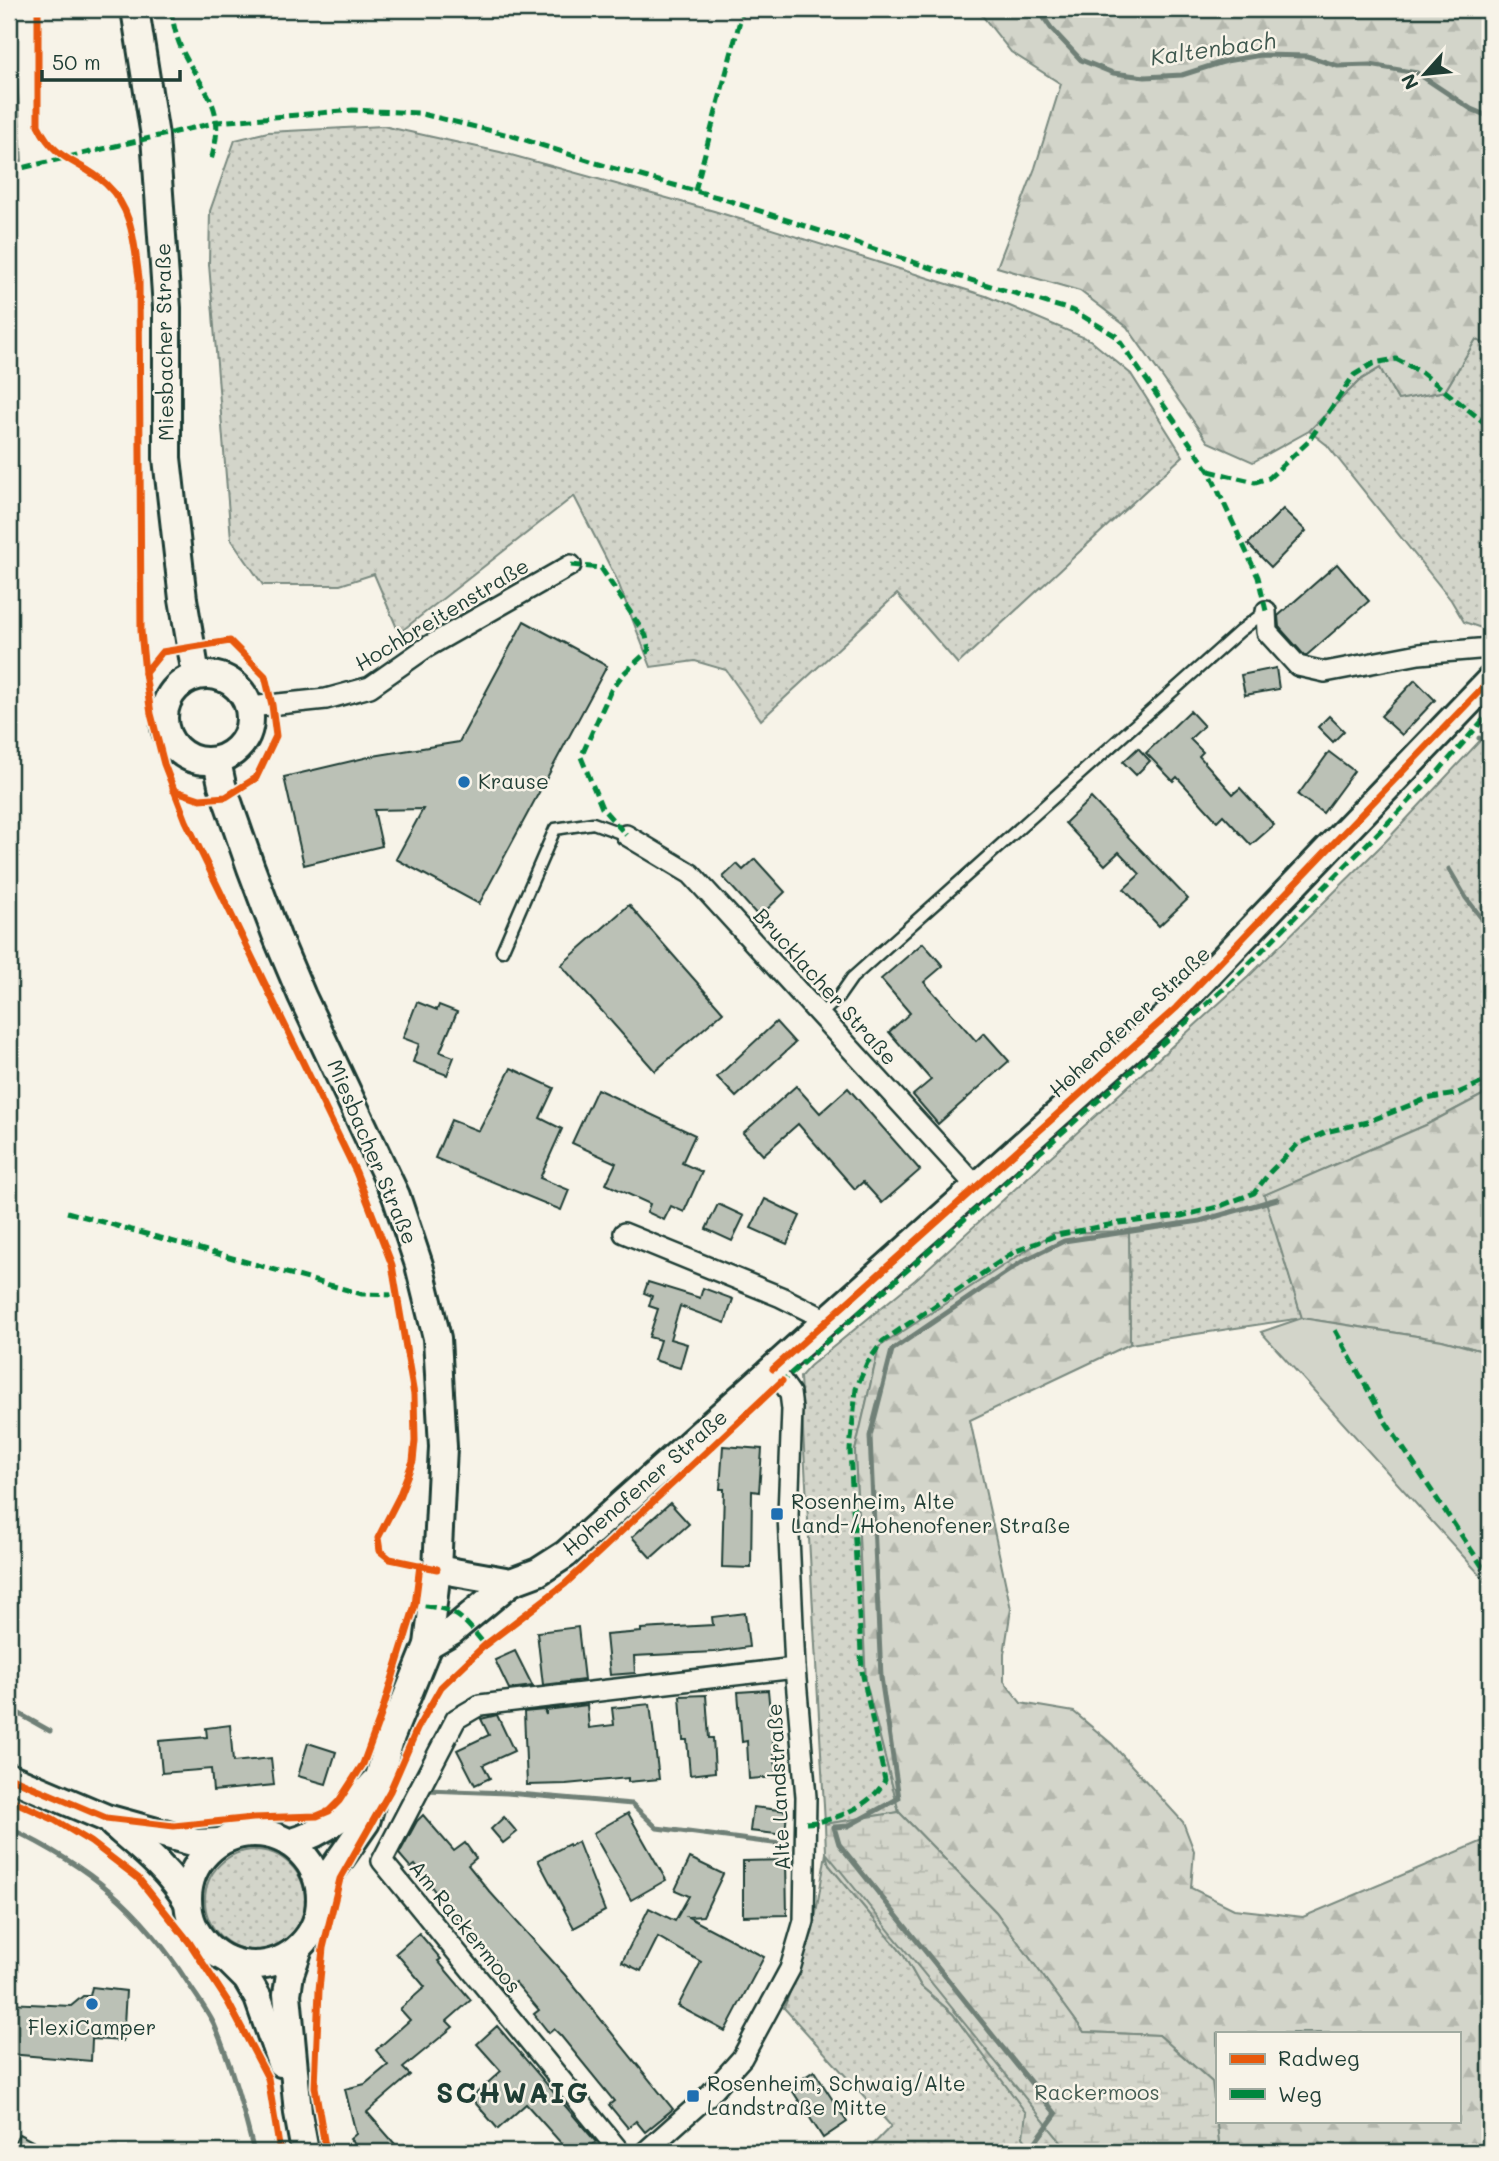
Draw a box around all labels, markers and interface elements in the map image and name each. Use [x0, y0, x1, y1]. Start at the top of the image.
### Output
water label: Kaltenbach [1148, 24, 1278, 72]
scale bar [42, 38, 180, 82]
north arrow [1390, 38, 1460, 108]
text: 50 m [52, 48, 101, 75]
text: N [1395, 70, 1424, 94]
street label: Miesbacher Straße [148, 243, 179, 441]
street label: Hochbreitenstraße [349, 551, 533, 676]
place label: Krause [478, 767, 549, 794]
marker: Krause [456, 774, 472, 790]
street label: Brucklacher Straße [748, 902, 904, 1070]
street label: Hohenofener Straße [1043, 939, 1215, 1103]
street label: Miesbacher Straße [322, 1055, 425, 1248]
street label: Hohenofener Straße [556, 1403, 732, 1561]
place label: Rosenheim, Alte Land-/Hohenofener Straße [791, 1487, 1070, 1538]
marker: Rosenheim, Alte Land-/Hohenofener Straße [769, 1506, 785, 1522]
street label: Alte Landstraße [760, 1703, 795, 1871]
street label: Am Rackermoos [404, 1854, 528, 1998]
marker: FlexiCamper [84, 1996, 100, 2012]
place label: FlexiCamper [28, 2013, 156, 2040]
legend [1216, 2032, 1460, 2122]
text: Radweg [1278, 2044, 1359, 2071]
place label: Rosenheim, Schwaig/Alte Landstraße Mitte [707, 2069, 966, 2120]
district label: SCHWAIG [436, 2074, 590, 2110]
park label: Rackermoos [1034, 2078, 1160, 2105]
text: Weg [1278, 2080, 1322, 2107]
marker: Rosenheim, Schwaig/Alte Landstraße Mitte [685, 2088, 701, 2104]

